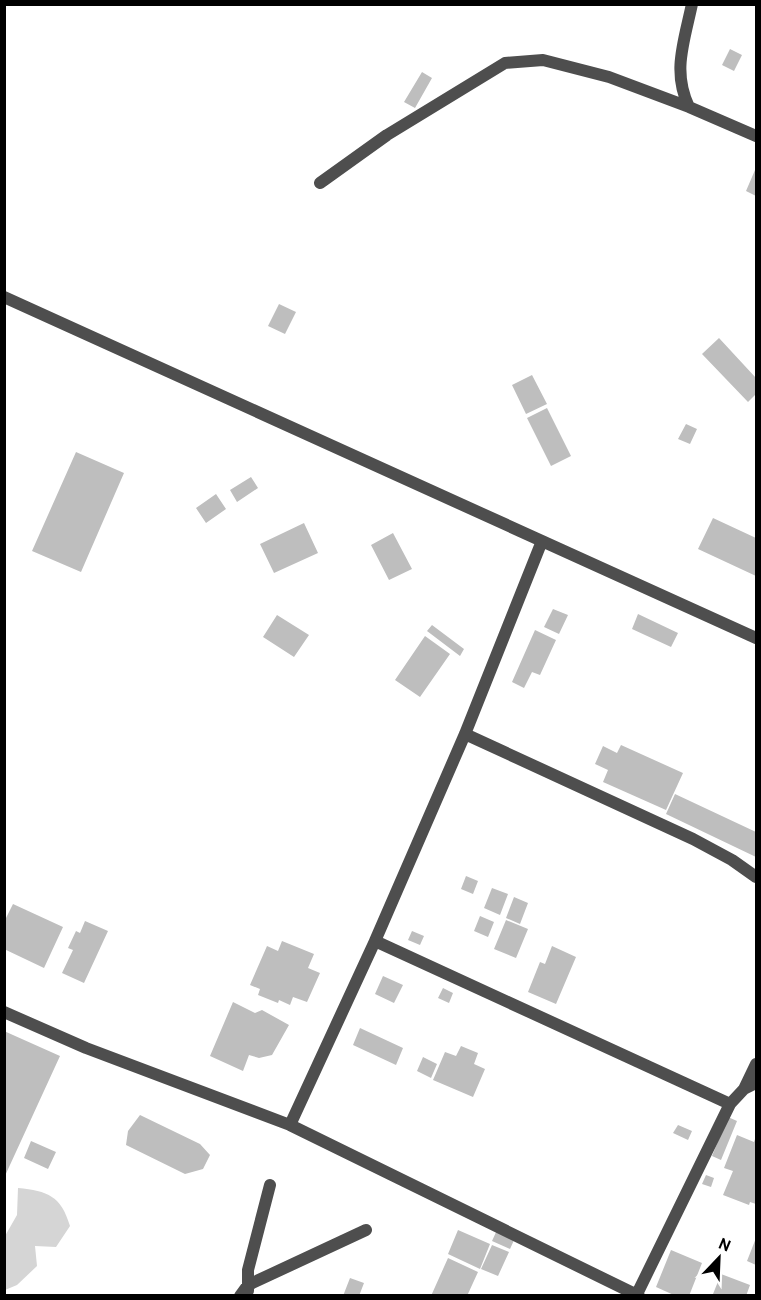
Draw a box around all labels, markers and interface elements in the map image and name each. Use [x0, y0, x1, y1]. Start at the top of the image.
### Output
north arrow [689, 1228, 749, 1288]
text: N [715, 1235, 733, 1257]

